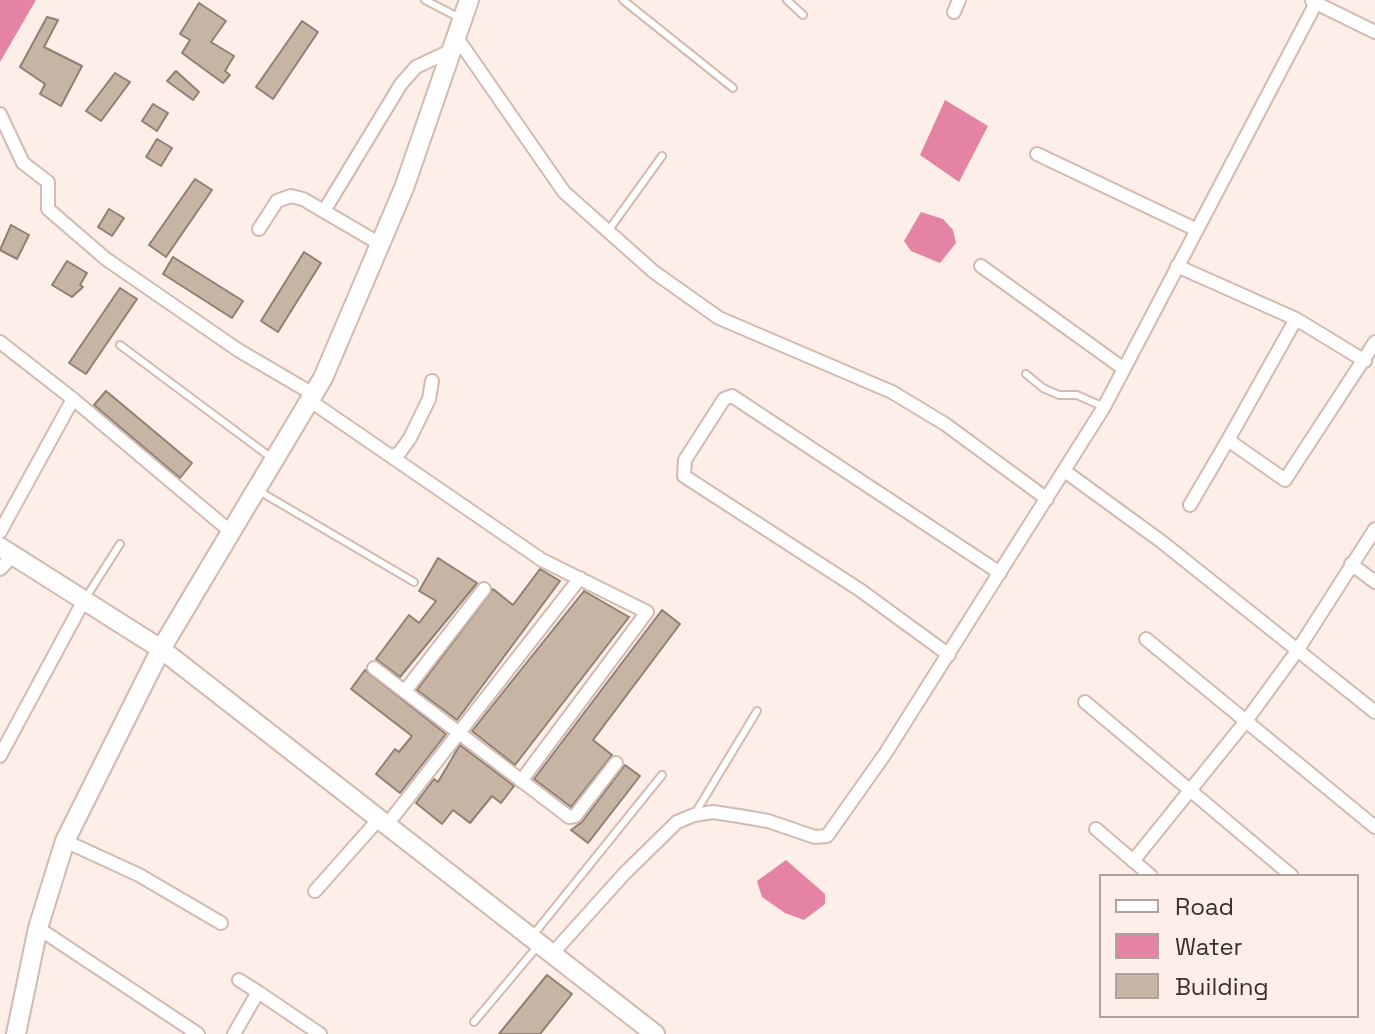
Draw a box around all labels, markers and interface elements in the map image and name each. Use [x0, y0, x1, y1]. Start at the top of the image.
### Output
legend [1099, 874, 1359, 1018]
text: Road [1175, 891, 1234, 922]
text: Water [1175, 931, 1243, 962]
text: Building [1175, 971, 1269, 1002]

